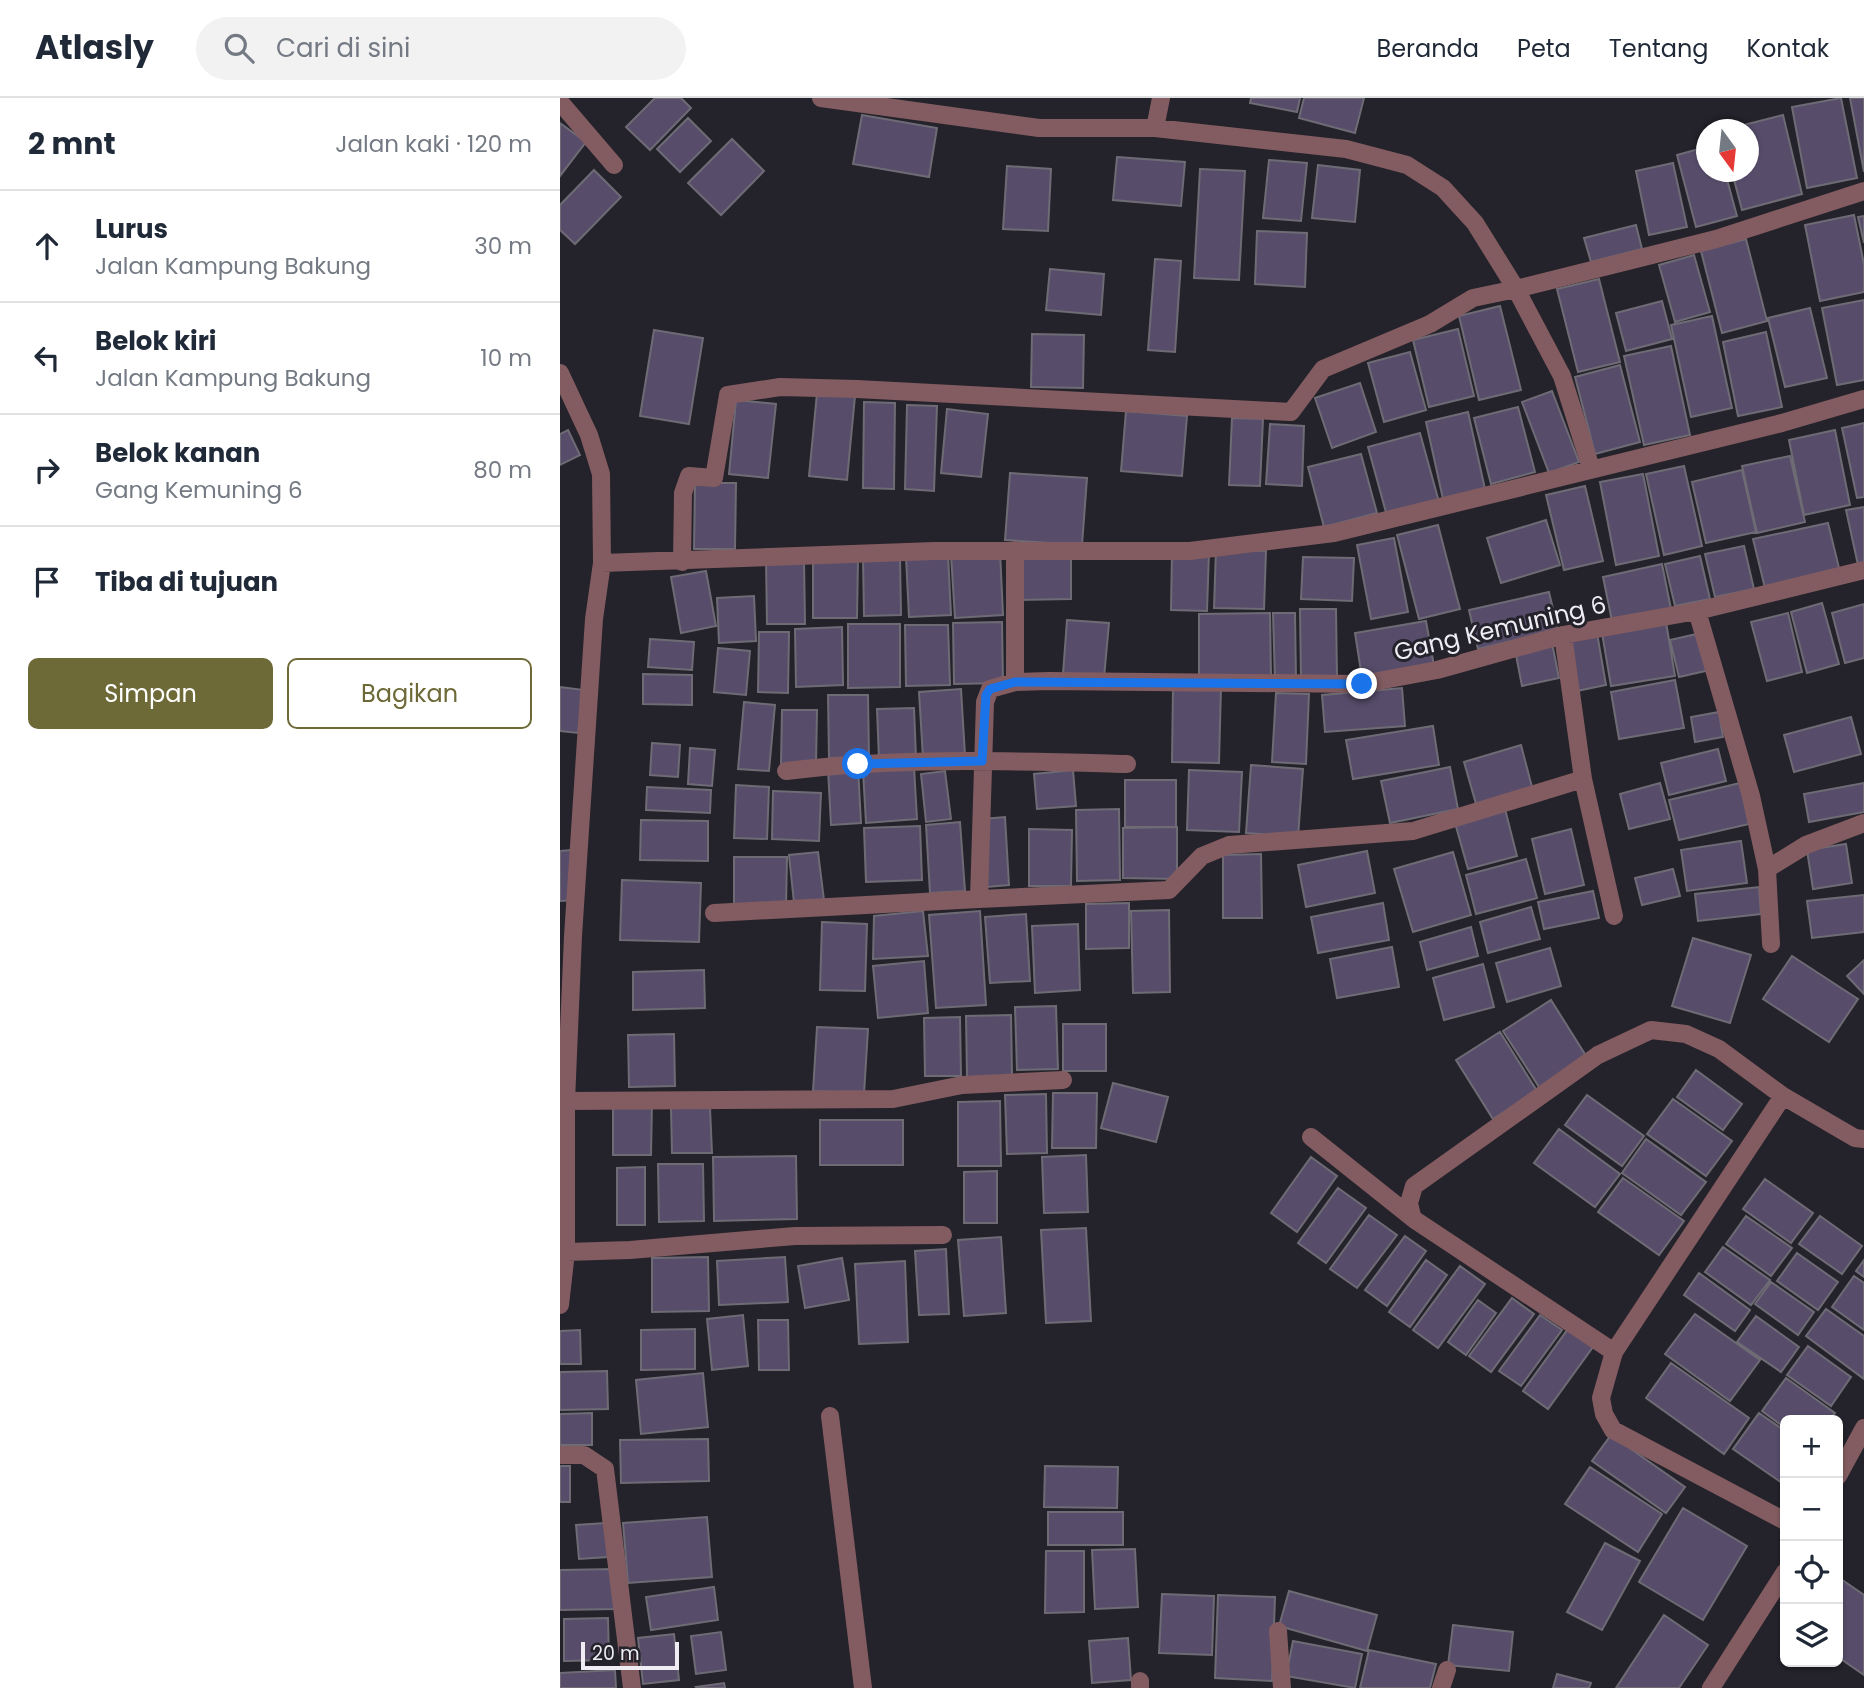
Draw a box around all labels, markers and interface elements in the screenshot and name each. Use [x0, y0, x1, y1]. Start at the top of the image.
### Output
search box [196, 17, 686, 80]
text: Atlasly [35, 24, 154, 71]
icon: search [220, 29, 258, 67]
text: Cari di sini [276, 30, 410, 66]
text: Beranda [1376, 32, 1479, 65]
text: Peta [1517, 32, 1571, 65]
text: Tentang [1609, 32, 1709, 65]
text: Kontak [1747, 32, 1829, 65]
north arrow [1696, 119, 1759, 182]
text: 2 mnt [28, 122, 116, 165]
text: Jalan kaki · 120 m [335, 128, 532, 160]
text: Lurus [95, 211, 168, 247]
icon: ahead [28, 227, 66, 265]
text: 30 m [474, 230, 532, 262]
text: Jalan Kampung Bakung [95, 250, 371, 282]
text: Belok kiri [95, 323, 217, 359]
icon: left [28, 339, 66, 377]
text: 10 m [480, 342, 532, 374]
text: Jalan Kampung Bakung [95, 362, 371, 394]
text: Belok kanan [95, 435, 260, 471]
icon: right [28, 451, 66, 489]
text: 80 m [473, 454, 532, 486]
text: Gang Kemuning 6 [95, 474, 303, 506]
icon: arrive [28, 563, 66, 601]
text: Tiba di tujuan [95, 564, 278, 600]
street label: Gang Kemuning 6 [1391, 588, 1609, 668]
button: Simpan [28, 658, 273, 729]
button: Bagikan [287, 658, 532, 729]
route end [1346, 668, 1377, 699]
route start [842, 748, 873, 779]
map controls [1780, 1415, 1843, 1667]
button: + [1780, 1415, 1843, 1478]
button: − [1780, 1478, 1843, 1541]
button: locate [1780, 1541, 1843, 1604]
button: layers [1780, 1604, 1843, 1667]
scale bar [581, 1639, 679, 1671]
text: 20 m [592, 1640, 640, 1667]

